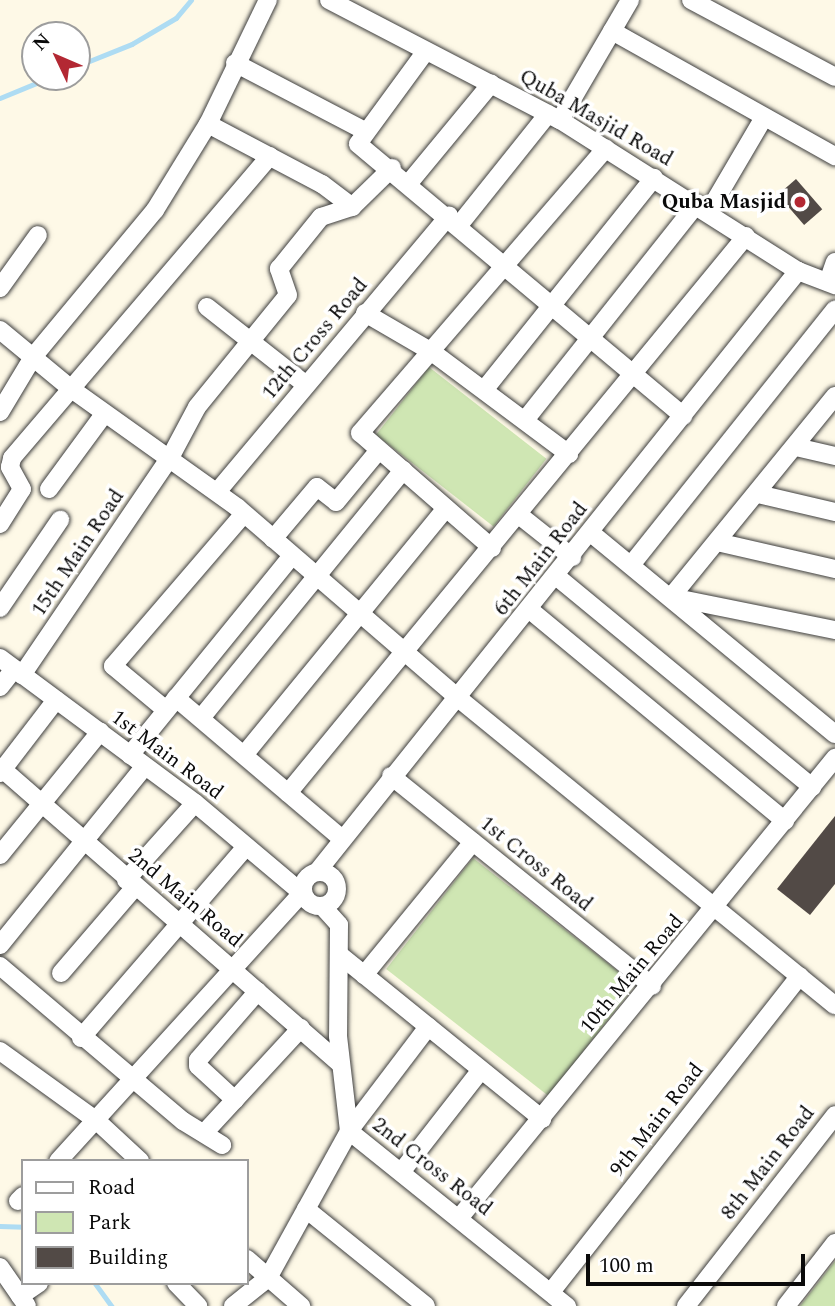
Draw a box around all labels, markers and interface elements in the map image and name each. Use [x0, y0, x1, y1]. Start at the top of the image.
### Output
north arrow [21, 21, 91, 91]
text: N [26, 27, 58, 58]
street label: Quba Masjid Road [515, 64, 677, 172]
place label: Quba Masjid [662, 189, 786, 215]
marker: Quba Masjid [792, 194, 808, 210]
street label: 12th Cross Road [257, 273, 373, 405]
street label: 15th Main Road [26, 485, 130, 621]
street label: 6th Main Road [489, 497, 593, 621]
street label: 1st Main Road [106, 705, 228, 805]
street label: 1st Cross Road [475, 811, 597, 917]
street label: 2nd Main Road [123, 843, 247, 953]
street label: 10th Main Road [575, 909, 689, 1039]
street label: 9th Main Road [605, 1058, 709, 1182]
street label: 8th Main Road [716, 1101, 820, 1225]
street label: 2nd Cross Road [367, 1112, 497, 1222]
legend [21, 1159, 248, 1285]
text: Road [88, 1172, 135, 1204]
text: Park [88, 1207, 131, 1239]
scale bar [590, 1240, 809, 1284]
text: Building [88, 1242, 168, 1274]
text: 100 m [599, 1250, 654, 1282]

